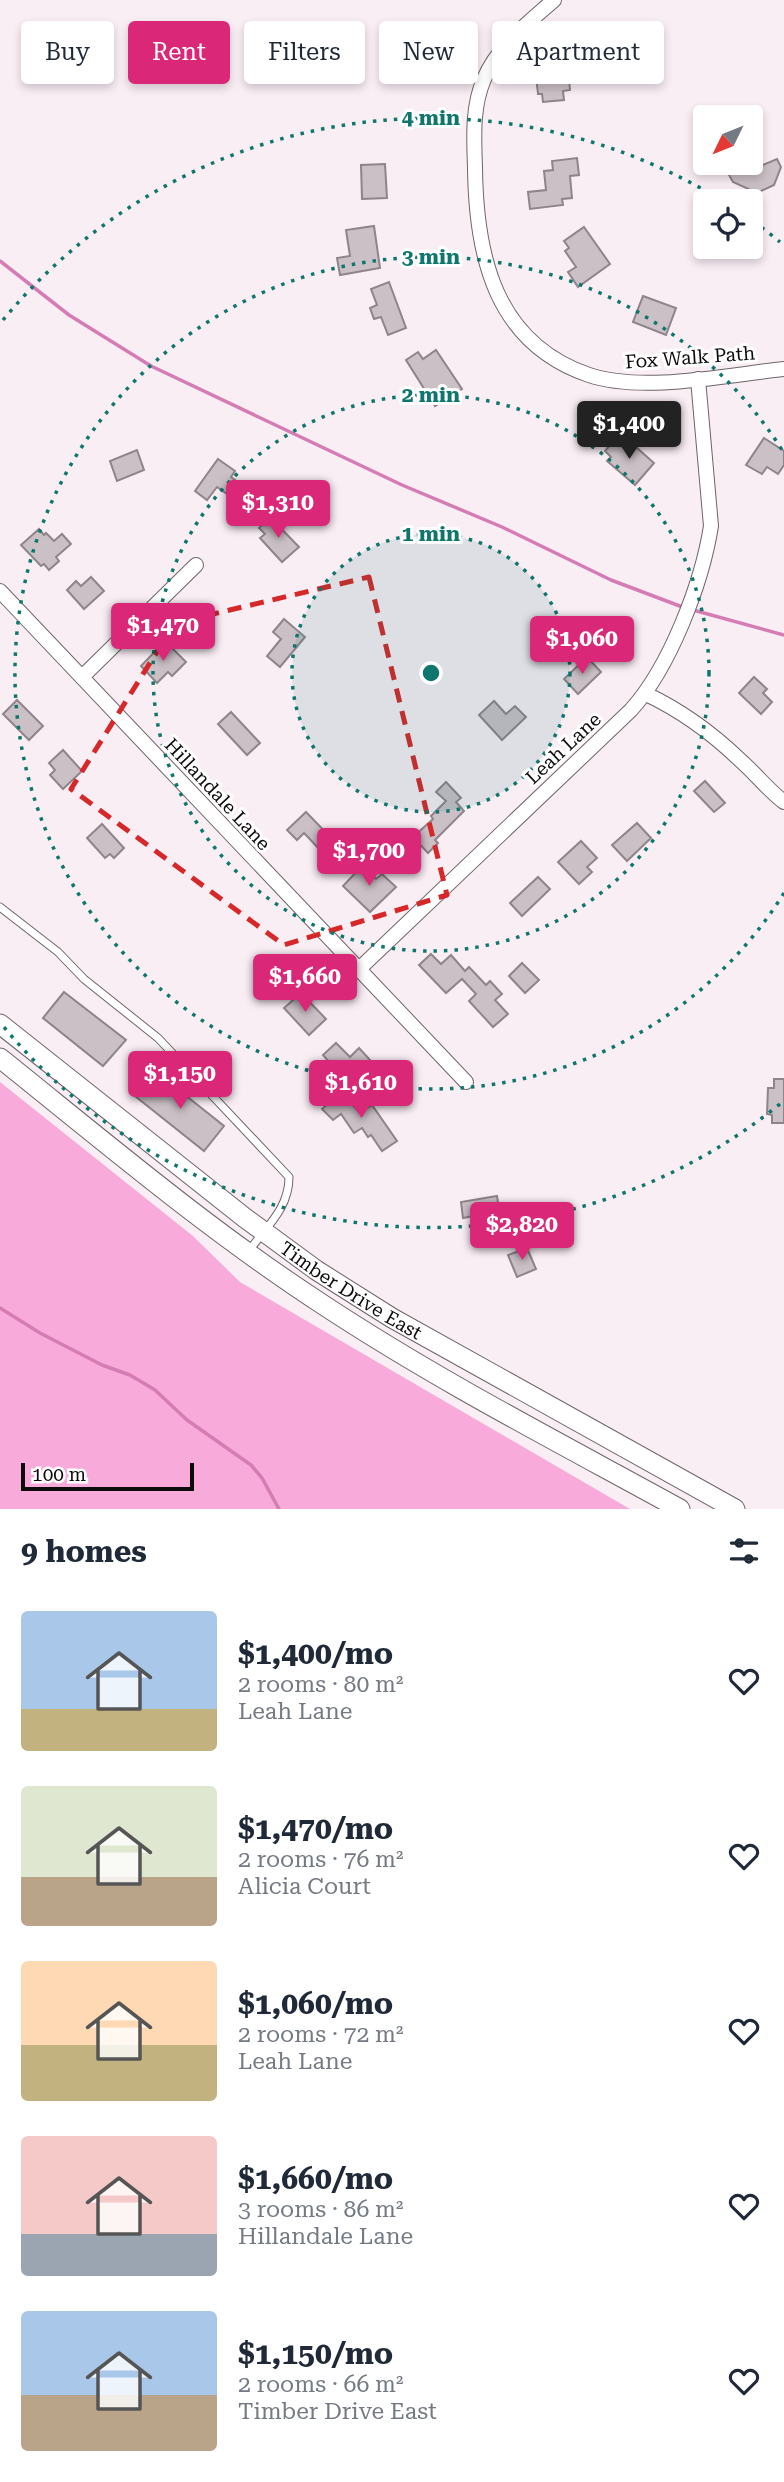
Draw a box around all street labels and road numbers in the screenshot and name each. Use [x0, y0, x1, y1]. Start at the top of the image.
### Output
street label: Fox Walk Path [624, 341, 756, 374]
street label: Leah Lane [521, 708, 606, 789]
street label: Hillandale Lane [160, 734, 275, 855]
street label: Timber Drive East [275, 1237, 426, 1344]

